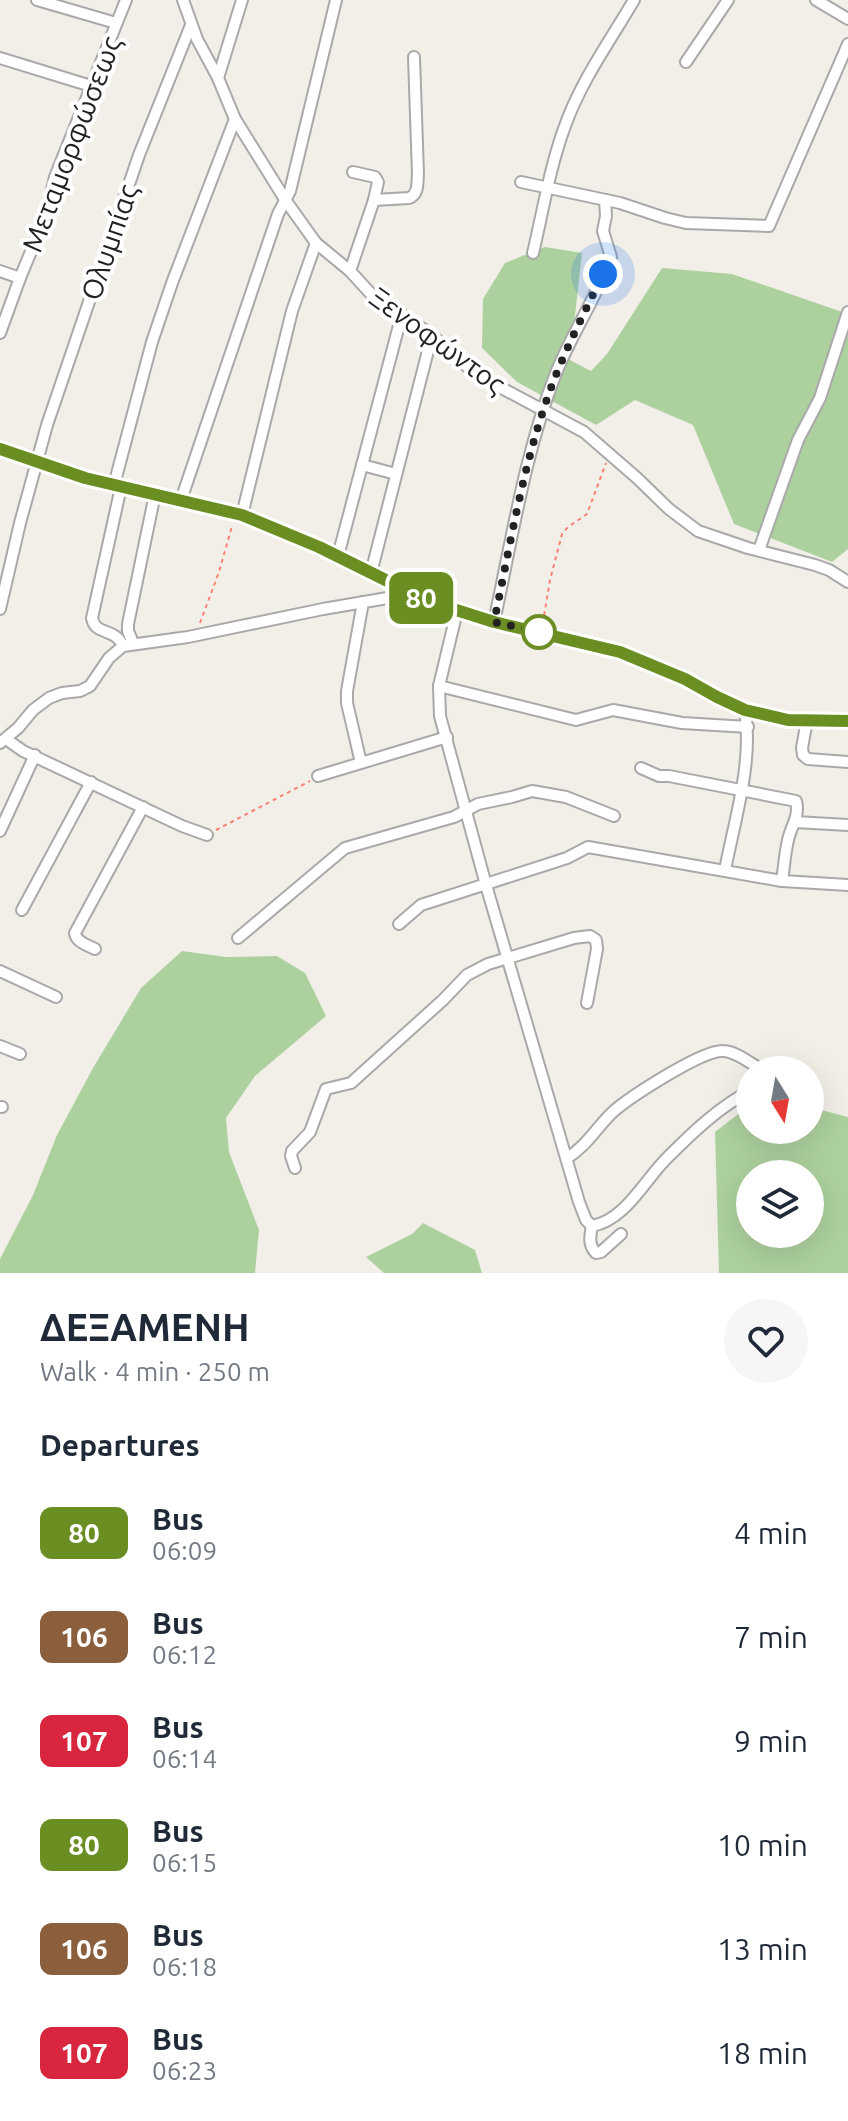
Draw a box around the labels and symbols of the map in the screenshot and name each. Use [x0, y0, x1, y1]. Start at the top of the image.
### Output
street label: Μεταμορφώσεως [16, 32, 127, 256]
street label: Ολυμπίας [75, 180, 144, 304]
your location [583, 254, 623, 294]
street label: Ξενοφώντος [364, 281, 512, 400]
line badge: 80 [385, 572, 457, 624]
unlabelled marker [522, 615, 556, 649]
north arrow [736, 1056, 824, 1144]

